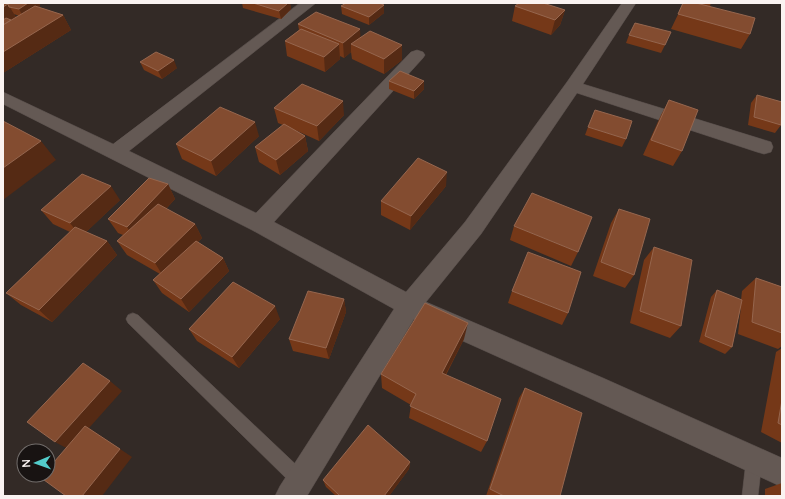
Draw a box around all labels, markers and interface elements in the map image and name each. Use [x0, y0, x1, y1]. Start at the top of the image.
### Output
north arrow [16, 443, 56, 483]
text: N [19, 459, 32, 468]

